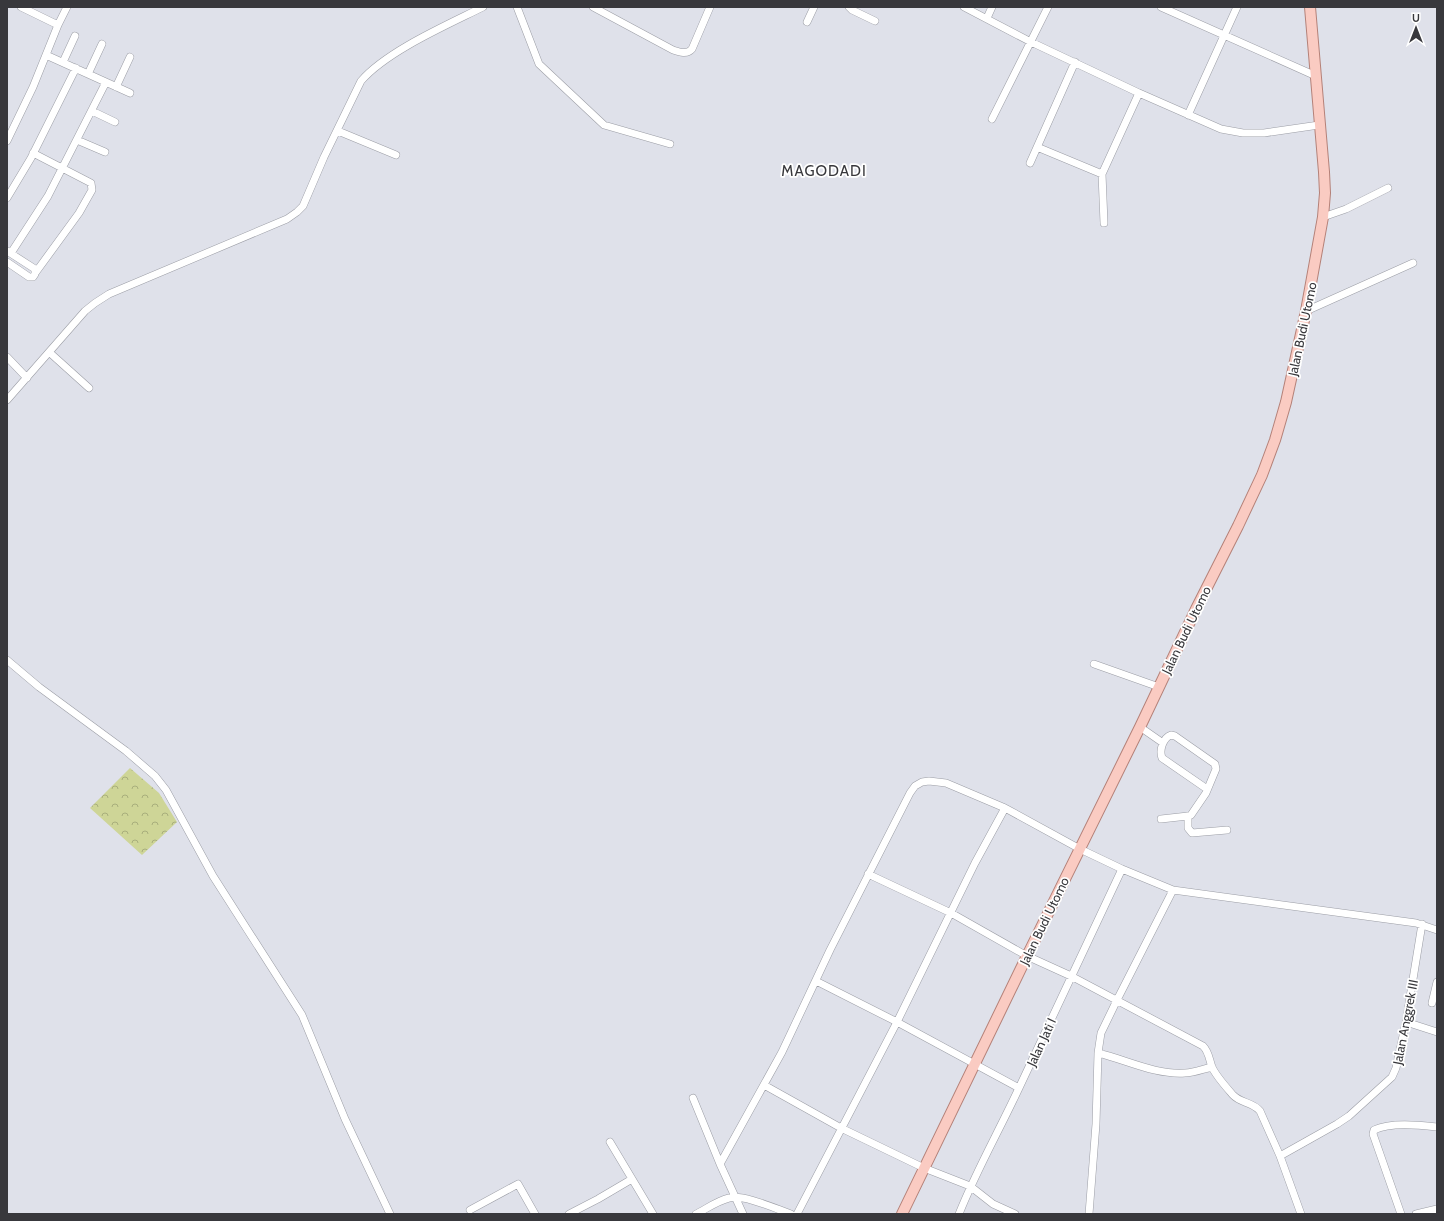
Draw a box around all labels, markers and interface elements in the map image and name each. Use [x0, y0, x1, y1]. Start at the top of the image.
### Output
north arrow [1396, 8, 1436, 48]
text: U [1412, 11, 1420, 25]
district label: MAGODADI [781, 162, 867, 180]
street label: Jalan Budi Utomo [1284, 281, 1320, 378]
street label: Jalan Budi Utomo [1157, 583, 1214, 677]
street label: Jalan Budi Utomo [1015, 874, 1072, 968]
street label: Jalan Anggrek III [1389, 978, 1421, 1067]
street label: Jalan Jati I [1022, 1015, 1059, 1070]

